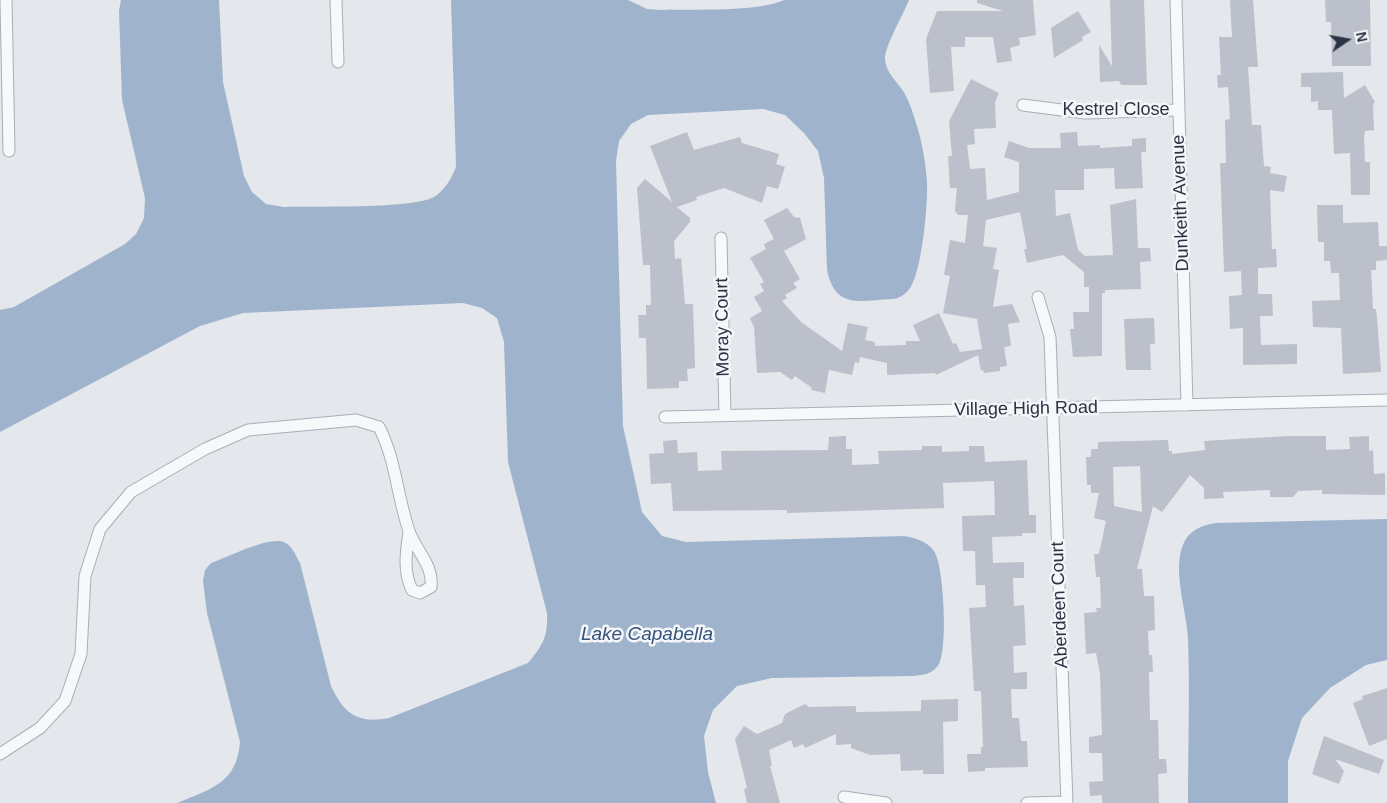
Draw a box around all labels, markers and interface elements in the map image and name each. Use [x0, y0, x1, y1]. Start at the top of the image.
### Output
north arrow [1322, 15, 1372, 65]
text: N [1353, 30, 1371, 43]
street label: Kestrel Close [1062, 99, 1170, 121]
street label: Dunkeith Avenue [1168, 134, 1194, 272]
street label: Moray Court [711, 277, 735, 377]
street label: Village High Road [954, 397, 1098, 421]
street label: Aberdeen Court [1047, 541, 1073, 669]
water label: Lake Capabella [581, 624, 713, 646]

